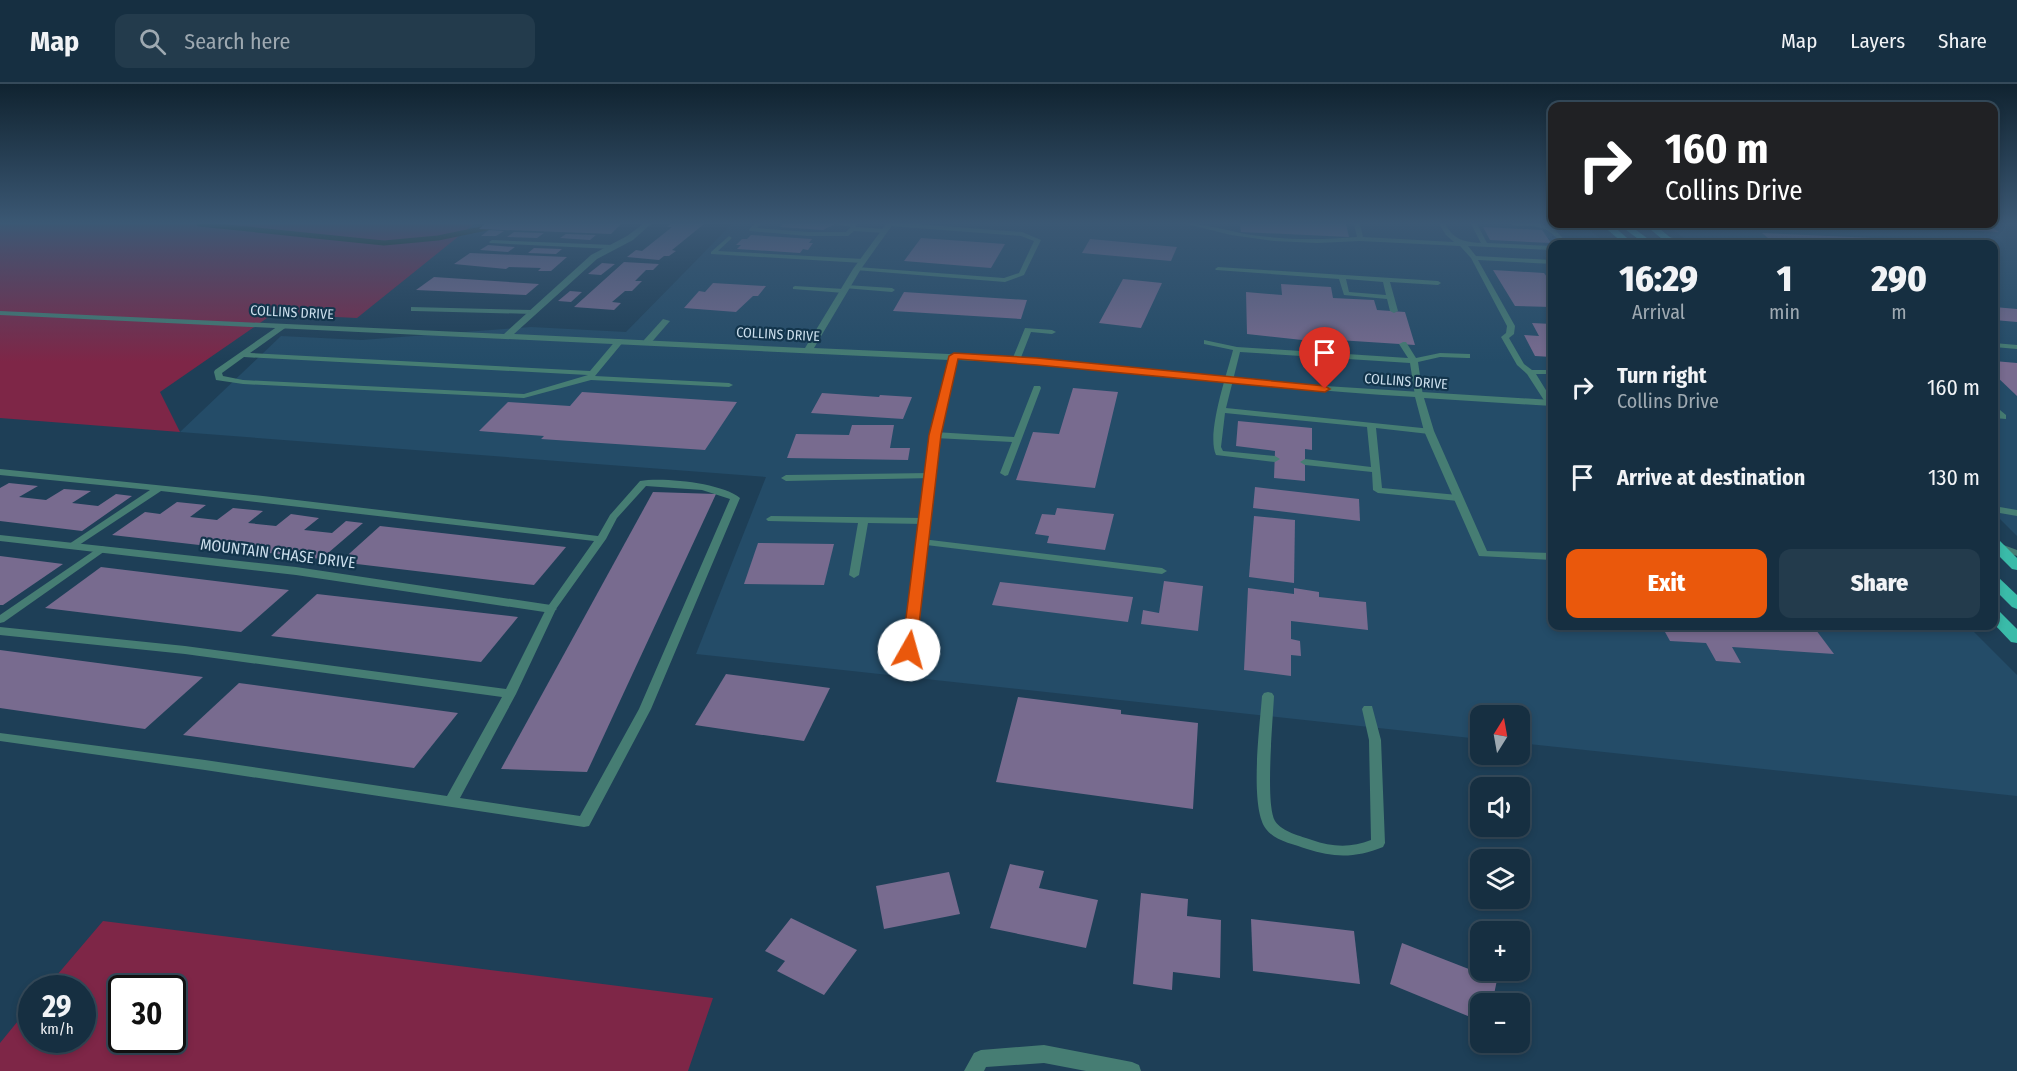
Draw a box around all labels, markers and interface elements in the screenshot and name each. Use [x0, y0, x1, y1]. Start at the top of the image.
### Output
search box [115, 14, 535, 68]
text: Map [30, 25, 79, 58]
icon: search [136, 25, 169, 58]
text: Search here [184, 28, 290, 55]
text: Map [1781, 28, 1817, 54]
text: Layers [1850, 28, 1905, 54]
text: Share [1938, 28, 1987, 54]
text: 160 m [1665, 124, 1768, 174]
icon: right [1566, 126, 1644, 204]
text: Collins Drive [1665, 175, 1803, 207]
text: 16:29 [1619, 257, 1698, 301]
text: 1 [1777, 257, 1792, 301]
text: 290 [1871, 257, 1927, 301]
text: Arrival [1632, 300, 1685, 324]
text: min [1769, 300, 1800, 324]
text: m [1891, 300, 1907, 324]
street label: COLLINS DRIVE [250, 302, 335, 323]
street label: COLLINS DRIVE [736, 324, 821, 345]
pin [1299, 327, 1350, 389]
icon: arrive [1308, 336, 1341, 369]
text: Turn right [1617, 362, 1706, 389]
street label: COLLINS DRIVE [1364, 370, 1449, 393]
icon: right [1566, 371, 1599, 404]
text: 160 m [1927, 374, 1980, 401]
text: Collins Drive [1617, 389, 1719, 413]
icon: arrive [1566, 461, 1599, 494]
text: Arrive at destination [1617, 464, 1805, 491]
text: 130 m [1928, 464, 1980, 491]
street label: MOUNTAIN CHASE DRIVE [199, 535, 357, 572]
button: Exit [1566, 549, 1767, 618]
button: Share [1779, 549, 1980, 618]
position arrow [877, 618, 941, 682]
north arrow [1470, 705, 1530, 765]
map controls [1470, 705, 1530, 1053]
button: sound [1470, 777, 1530, 837]
button: layers [1470, 849, 1530, 909]
button: + [1470, 921, 1530, 981]
speed limit sign: 30 [108, 975, 186, 1053]
text: 29 [42, 989, 72, 1025]
button: − [1470, 993, 1530, 1053]
text: km/h [40, 1020, 74, 1038]

